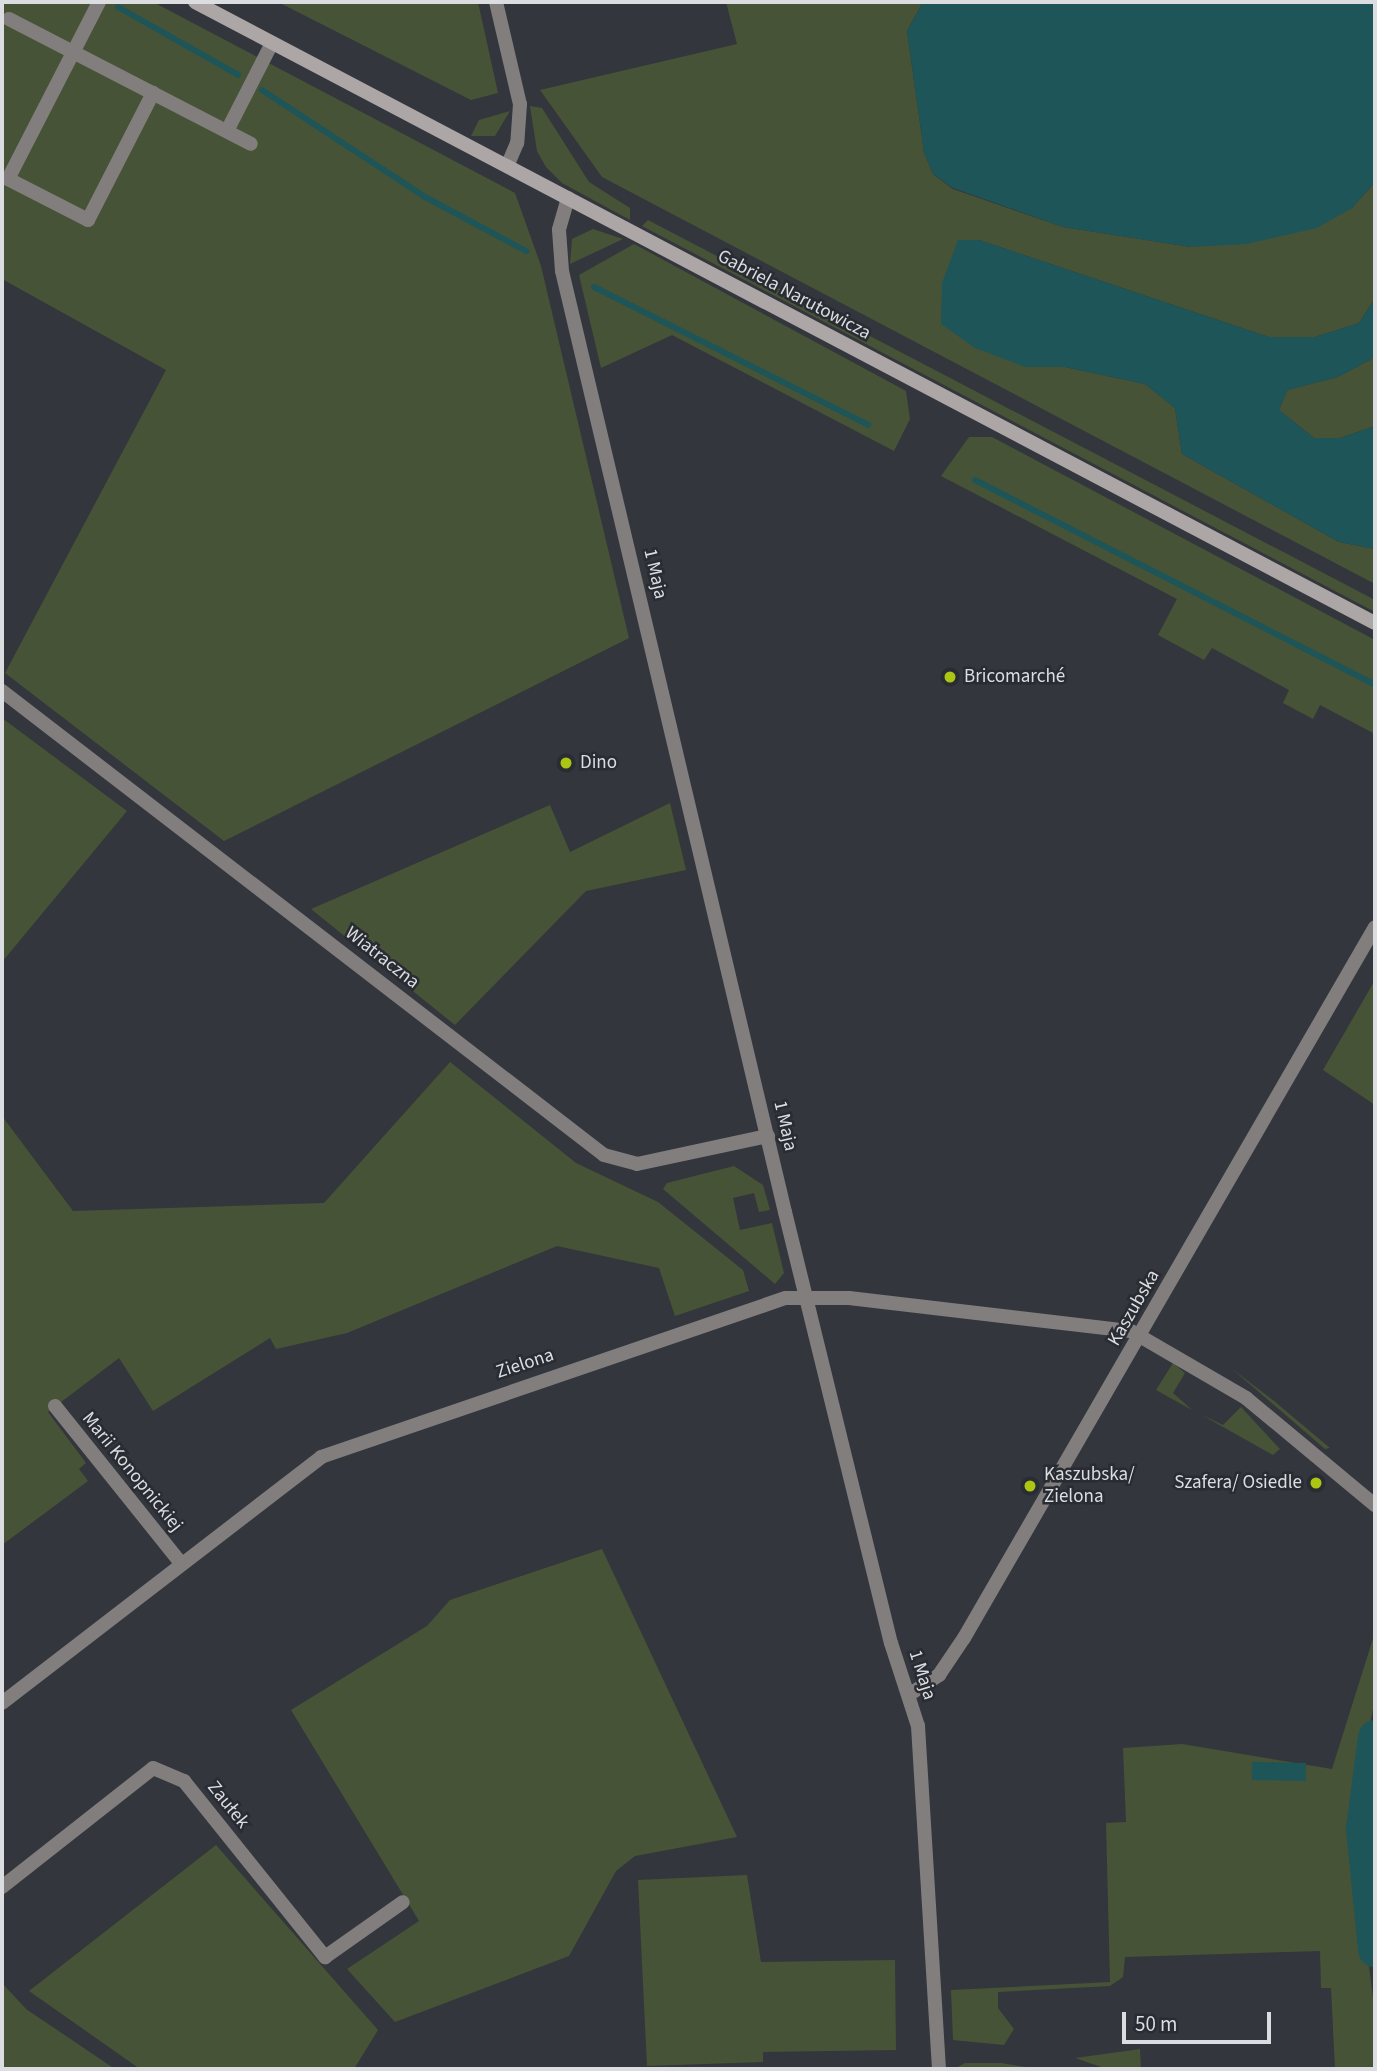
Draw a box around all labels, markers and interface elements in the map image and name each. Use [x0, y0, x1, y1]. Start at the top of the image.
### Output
street label: Gabriela Narutowicza [714, 245, 874, 345]
street label: 1 Maja [638, 547, 672, 601]
place label: Bricomarché [964, 666, 1065, 688]
marker: Bricomarché [942, 669, 958, 685]
place label: Dino [580, 752, 617, 774]
marker: Dino [558, 755, 574, 771]
street label: Wiatraczna [340, 922, 424, 994]
street label: 1 Maja [768, 1099, 802, 1153]
street label: Kaszubska [1103, 1266, 1165, 1350]
street label: Zielona [493, 1344, 557, 1384]
street label: Marii Konopnickiej [77, 1408, 187, 1536]
place label: Kaszubska/ Zielona [1044, 1464, 1135, 1508]
place label: Szafera/ Osiedle [1174, 1472, 1302, 1494]
marker: Szafera/ Osiedle [1308, 1475, 1324, 1491]
marker: Kaszubska/ Zielona [1022, 1478, 1038, 1494]
street label: 1 Maja [903, 1647, 941, 1703]
street label: Zaułek [202, 1777, 254, 1833]
scale bar [1125, 1997, 1274, 2041]
text: 50 m [1135, 2009, 1177, 2039]

